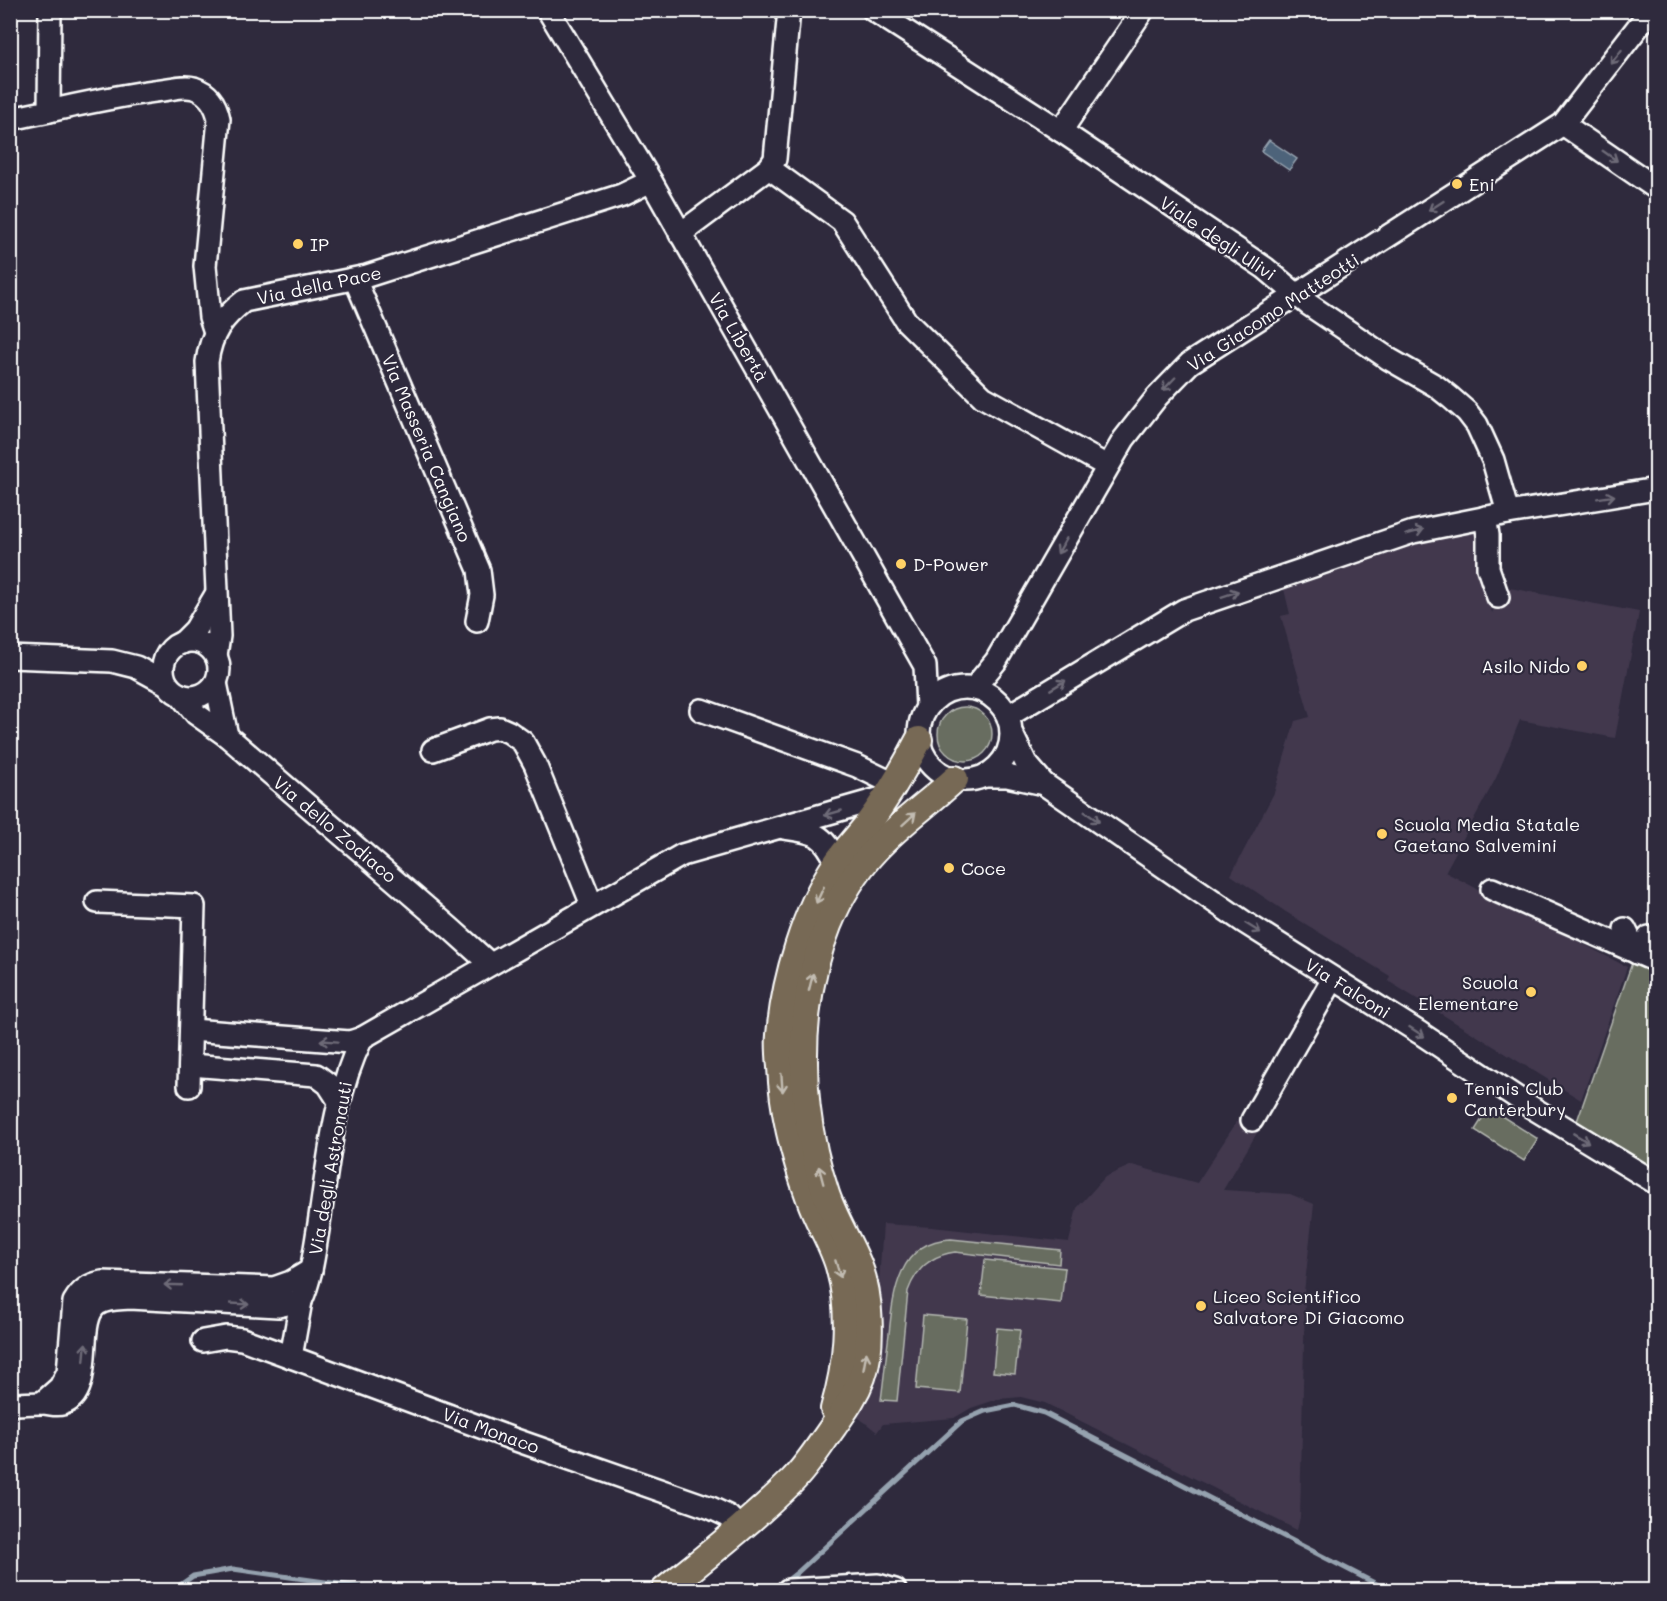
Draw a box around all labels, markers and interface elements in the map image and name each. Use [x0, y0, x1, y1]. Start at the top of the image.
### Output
one-way arrow [1609, 48, 1622, 64]
one-way arrow [1601, 150, 1618, 162]
place label: Eni [1469, 172, 1495, 196]
marker: Eni [1450, 177, 1464, 191]
street label: Viale degli Ulivi [1155, 190, 1281, 286]
one-way arrow [1428, 201, 1445, 213]
place label: IP [310, 232, 329, 256]
marker: IP [291, 237, 305, 251]
street label: Via Giacomo Matteotti [1182, 247, 1364, 377]
street label: Via della Pace [255, 260, 383, 310]
street label: Via Libertà [704, 288, 774, 386]
street label: Via Masseria Cangiano [377, 351, 478, 546]
one-way arrow [1162, 376, 1176, 391]
one-way arrow [1596, 492, 1616, 503]
one-way arrow [1405, 526, 1424, 538]
one-way arrow [1056, 537, 1068, 554]
place label: D-Power [913, 552, 989, 576]
marker: D-Power [894, 557, 908, 571]
one-way arrow [1220, 588, 1239, 599]
place label: Asilo Nido [1481, 654, 1570, 678]
marker: Asilo Nido [1575, 659, 1589, 673]
one-way arrow [1049, 679, 1066, 691]
street label: Via dello Zodiaco [268, 770, 402, 888]
one-way arrow [824, 808, 843, 819]
one-way arrow [1083, 811, 1100, 823]
one-way arrow [902, 812, 917, 826]
place label: Scuola Media Statale Gaetano Salvemini [1394, 812, 1580, 857]
marker: Scuola Media Statale Gaetano Salvemini [1375, 827, 1389, 841]
place label: Coce [961, 856, 1006, 880]
marker: Coce [942, 861, 956, 875]
one-way arrow [813, 885, 825, 903]
one-way arrow [1244, 922, 1261, 934]
street label: Via Falconi [1301, 952, 1395, 1024]
place label: Scuola Elementare [1418, 970, 1519, 1015]
one-way arrow [806, 973, 818, 992]
marker: Scuola Elementare [1524, 985, 1538, 999]
one-way arrow [1409, 1026, 1425, 1038]
one-way arrow [319, 1035, 339, 1046]
one-way arrow [777, 1073, 788, 1093]
place label: Tennis Club Canterbury [1464, 1076, 1566, 1121]
street label: Via degli Astronauti [303, 1079, 357, 1257]
marker: Tennis Club Canterbury [1445, 1091, 1459, 1105]
one-way arrow [1572, 1132, 1589, 1144]
one-way arrow [815, 1166, 826, 1185]
one-way arrow [833, 1259, 844, 1278]
one-way arrow [163, 1279, 183, 1290]
place label: Liceo Scientifico Salvatore Di Giacomo [1213, 1284, 1404, 1329]
one-way arrow [229, 1298, 249, 1309]
marker: Liceo Scientifico Salvatore Di Giacomo [1194, 1299, 1208, 1313]
one-way arrow [80, 1343, 91, 1363]
one-way arrow [860, 1351, 871, 1371]
street label: Via Monaco [439, 1401, 543, 1459]

